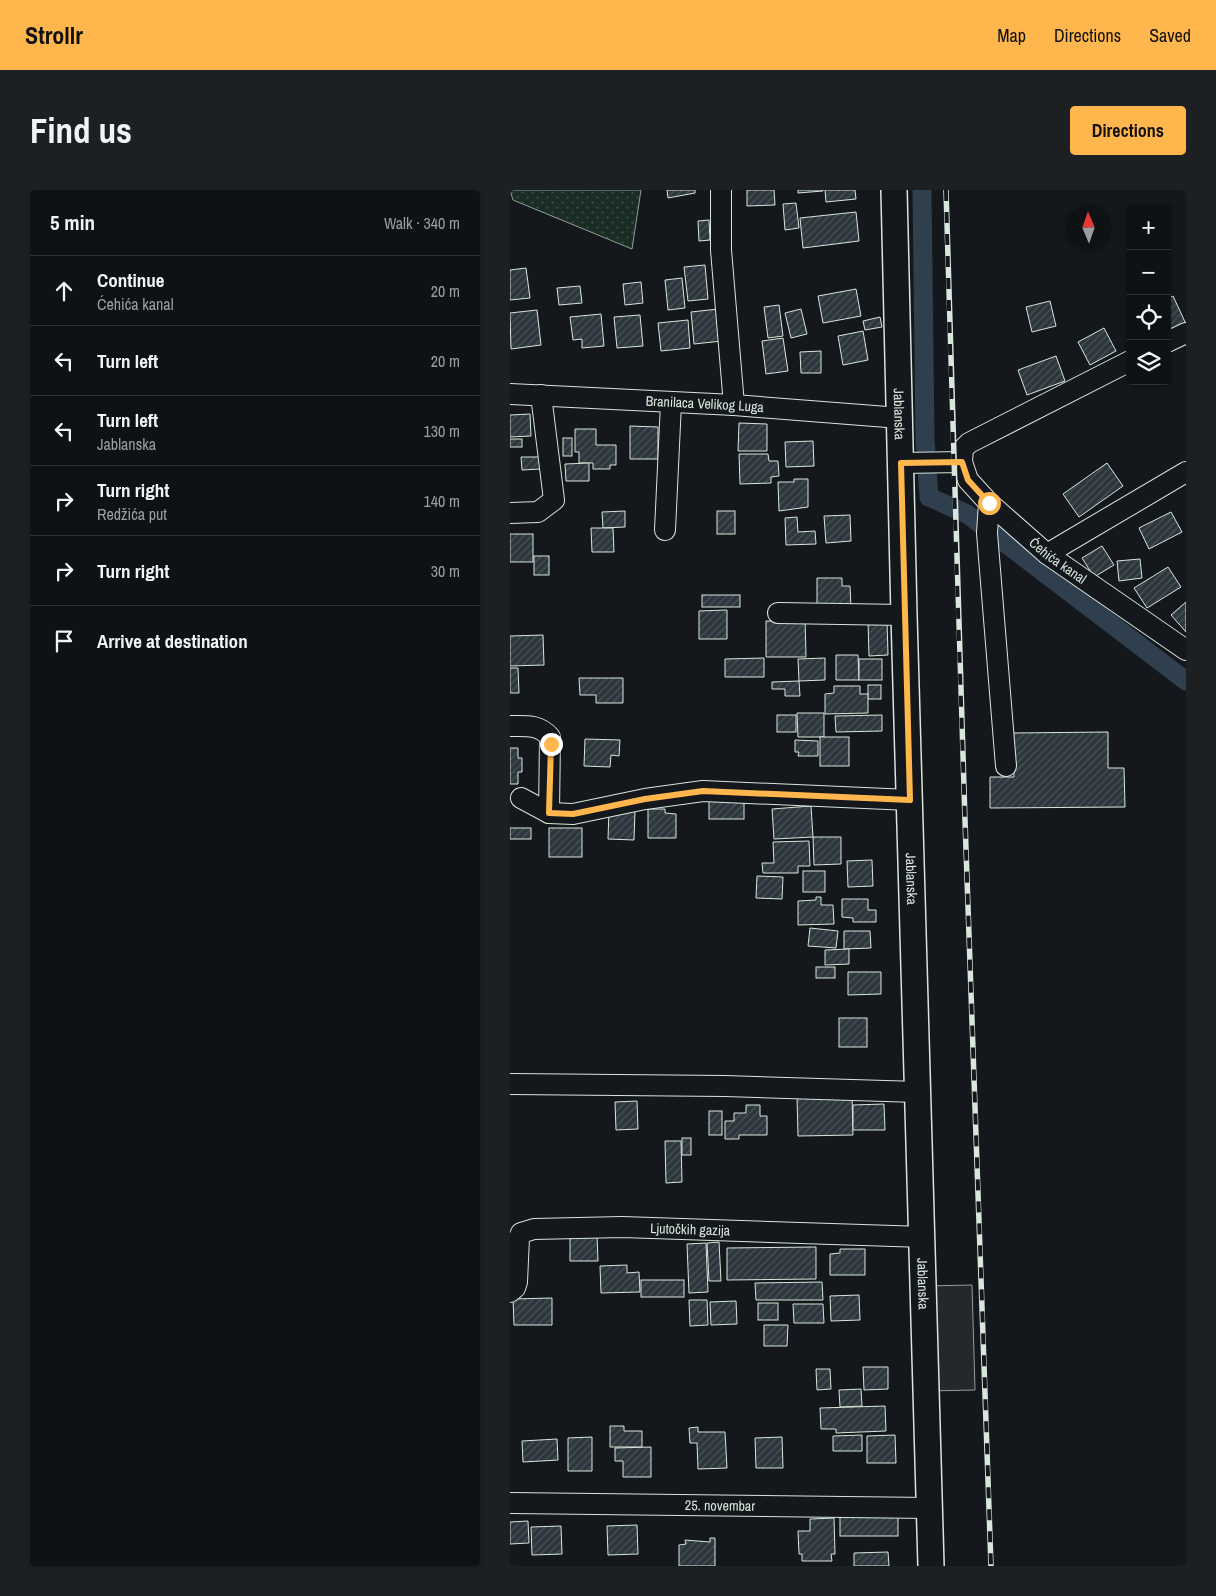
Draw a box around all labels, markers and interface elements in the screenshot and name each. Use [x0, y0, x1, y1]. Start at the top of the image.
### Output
text: Strollr [25, 19, 83, 51]
text: Map [997, 23, 1026, 48]
text: Directions [1054, 23, 1121, 48]
text: Saved [1149, 23, 1191, 48]
button: Directions [1070, 106, 1186, 155]
text: Find us [30, 107, 132, 154]
north arrow [1066, 205, 1111, 250]
map controls [1126, 205, 1171, 385]
button: + [1126, 205, 1171, 250]
text: 5 min [50, 208, 95, 237]
text: Walk · 340 m [384, 212, 460, 234]
button: − [1126, 250, 1171, 295]
text: Continue [97, 267, 165, 293]
icon: ahead [50, 277, 78, 305]
text: 20 m [431, 280, 460, 302]
text: Ćehića kanal [97, 293, 174, 315]
button: locate [1126, 295, 1171, 340]
button: layers [1126, 340, 1171, 385]
icon: left [50, 347, 78, 375]
text: Turn left [97, 348, 158, 374]
text: 20 m [431, 350, 460, 372]
street label: Jablanska [890, 388, 909, 441]
street label: Branilaca Velikog Luga [645, 392, 765, 416]
text: Turn left [97, 407, 158, 433]
icon: left [50, 417, 78, 445]
text: 130 m [424, 420, 460, 442]
text: Jablanska [97, 433, 156, 455]
text: Turn right [97, 477, 169, 503]
icon: right [50, 487, 78, 515]
text: 140 m [424, 490, 460, 512]
route start [978, 492, 1001, 515]
text: Redžića put [97, 503, 167, 525]
street label: Ćehića kanal [1025, 533, 1090, 588]
icon: right [50, 557, 78, 585]
text: Turn right [97, 558, 169, 584]
text: 30 m [431, 560, 460, 582]
icon: arrive [50, 627, 78, 655]
text: Arrive at destination [97, 628, 248, 654]
route end [540, 733, 563, 756]
street label: Jablanska [902, 853, 921, 906]
street label: Ljutočkih gazija [650, 1219, 731, 1240]
street label: Jablanska [913, 1257, 933, 1310]
street label: 25. novembar [685, 1496, 755, 1515]

